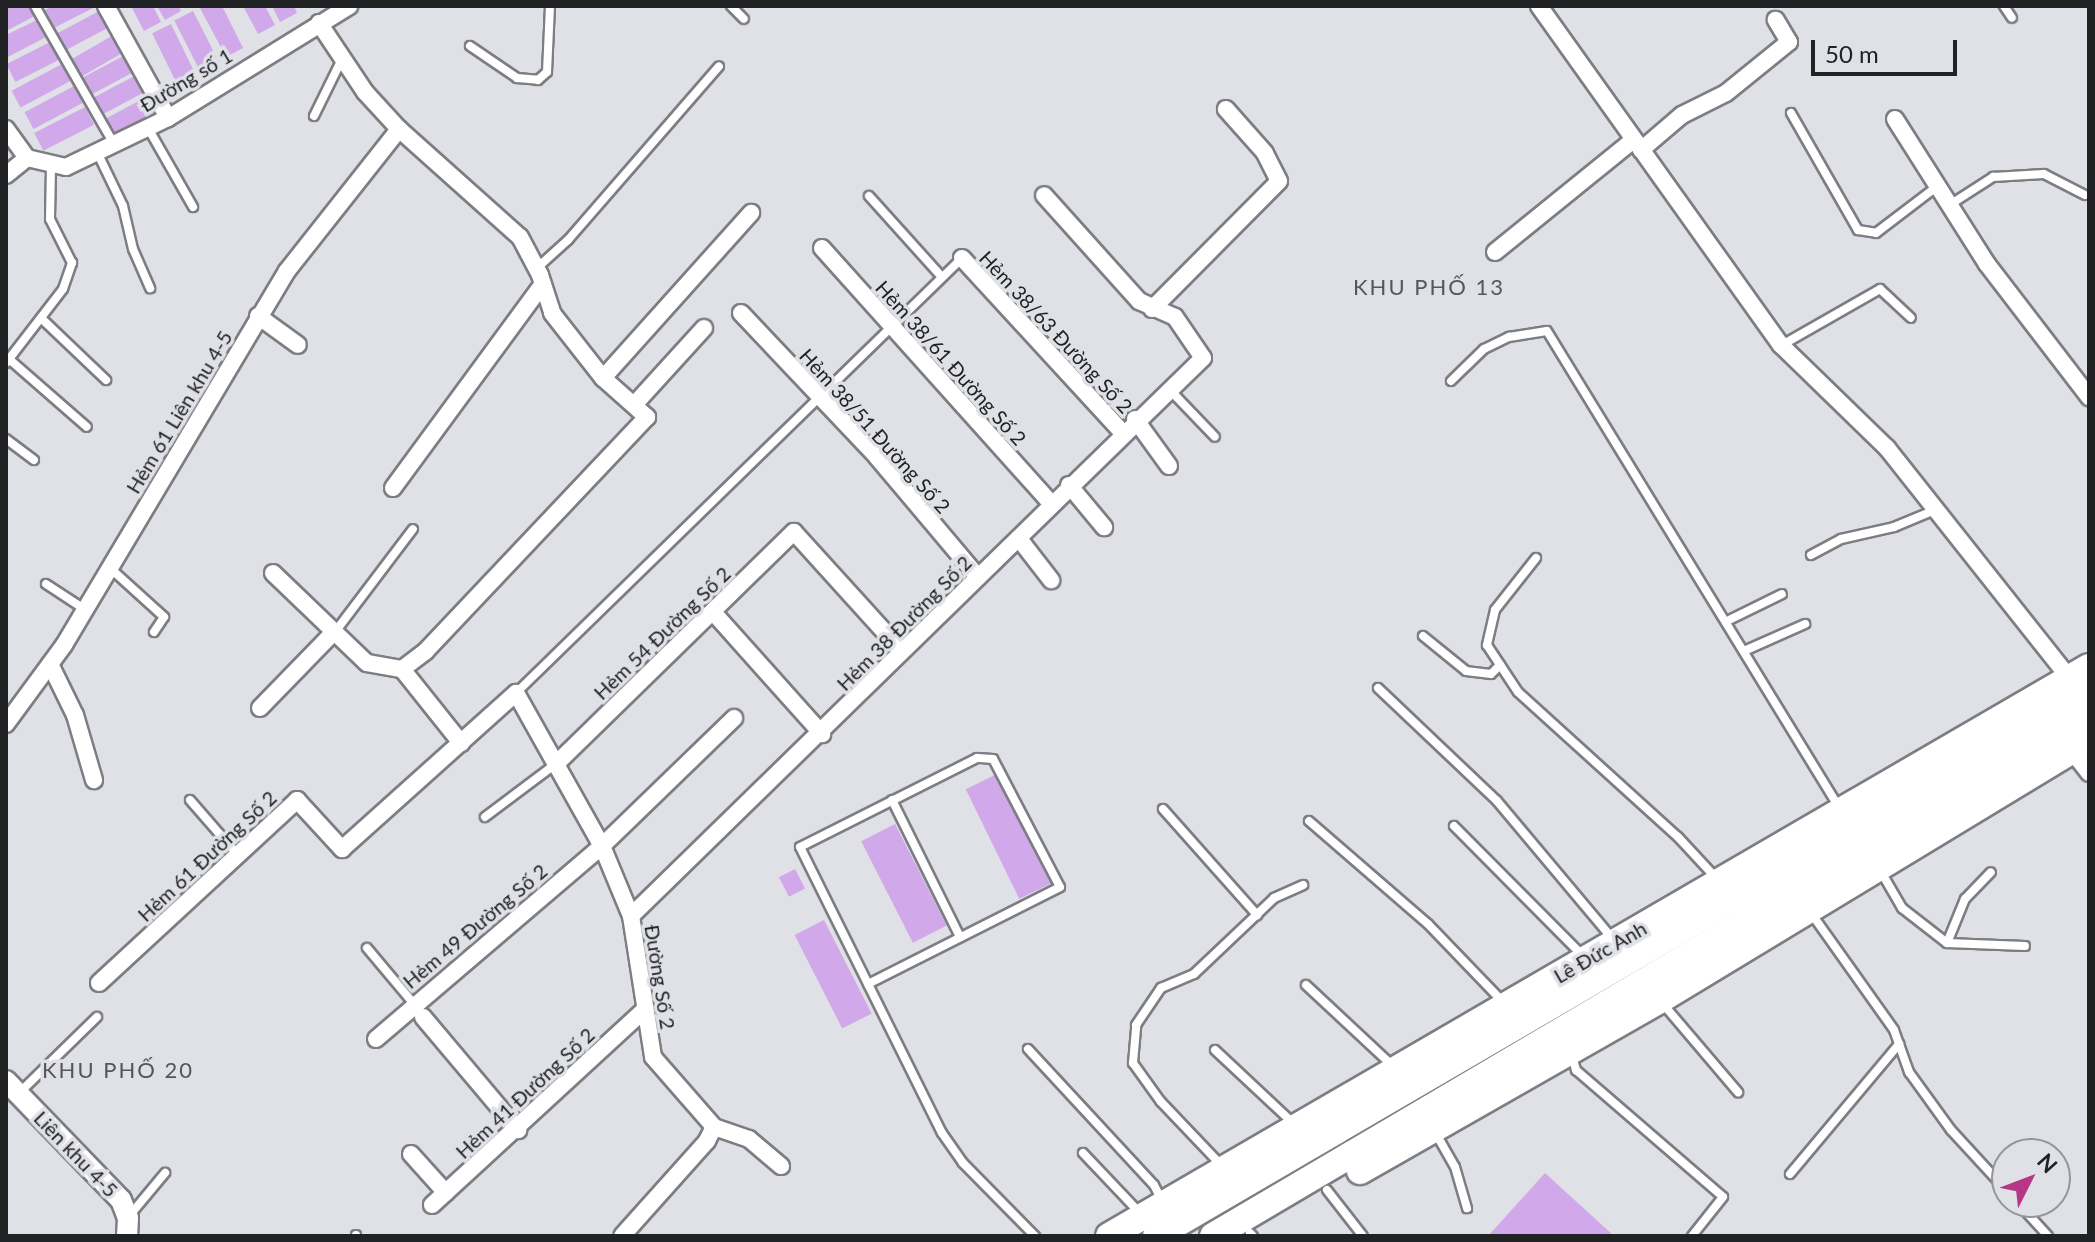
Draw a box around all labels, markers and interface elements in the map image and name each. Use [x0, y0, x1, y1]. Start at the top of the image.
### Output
scale bar [1815, 24, 1961, 74]
text: 50 m [1825, 39, 1879, 68]
street label: Đường số 1 [135, 43, 237, 117]
street label: Hẻm 38/63 Đường Số 2 [975, 246, 1137, 418]
district label: KHU PHỐ 13 [1353, 274, 1505, 300]
street label: Hẻm 38/61 Đường Số 2 [871, 276, 1031, 450]
street label: Hẻm 61 Liên khu 4-5 [121, 326, 237, 498]
street label: Hẻm 38/51 Đường Số 2 [795, 344, 955, 518]
street label: Hẻm 38 Đường Số 2 [832, 551, 976, 695]
street label: Hẻm 54 Đường Số 2 [589, 562, 735, 704]
street label: Hẻm 61 Đường Số 2 [133, 786, 281, 926]
street label: Hẻm 49 Đường Số 2 [398, 859, 552, 993]
street label: Lê Đức Anh [1549, 916, 1651, 988]
street label: Đường Số 2 [640, 923, 680, 1031]
street label: Hẻm 41 Đường Số 2 [451, 1023, 599, 1163]
district label: KHU PHỐ 20 [42, 1057, 194, 1083]
street label: Liên khu 4-5 [29, 1106, 123, 1202]
north arrow [1991, 1138, 2071, 1218]
text: N [2032, 1148, 2063, 1178]

